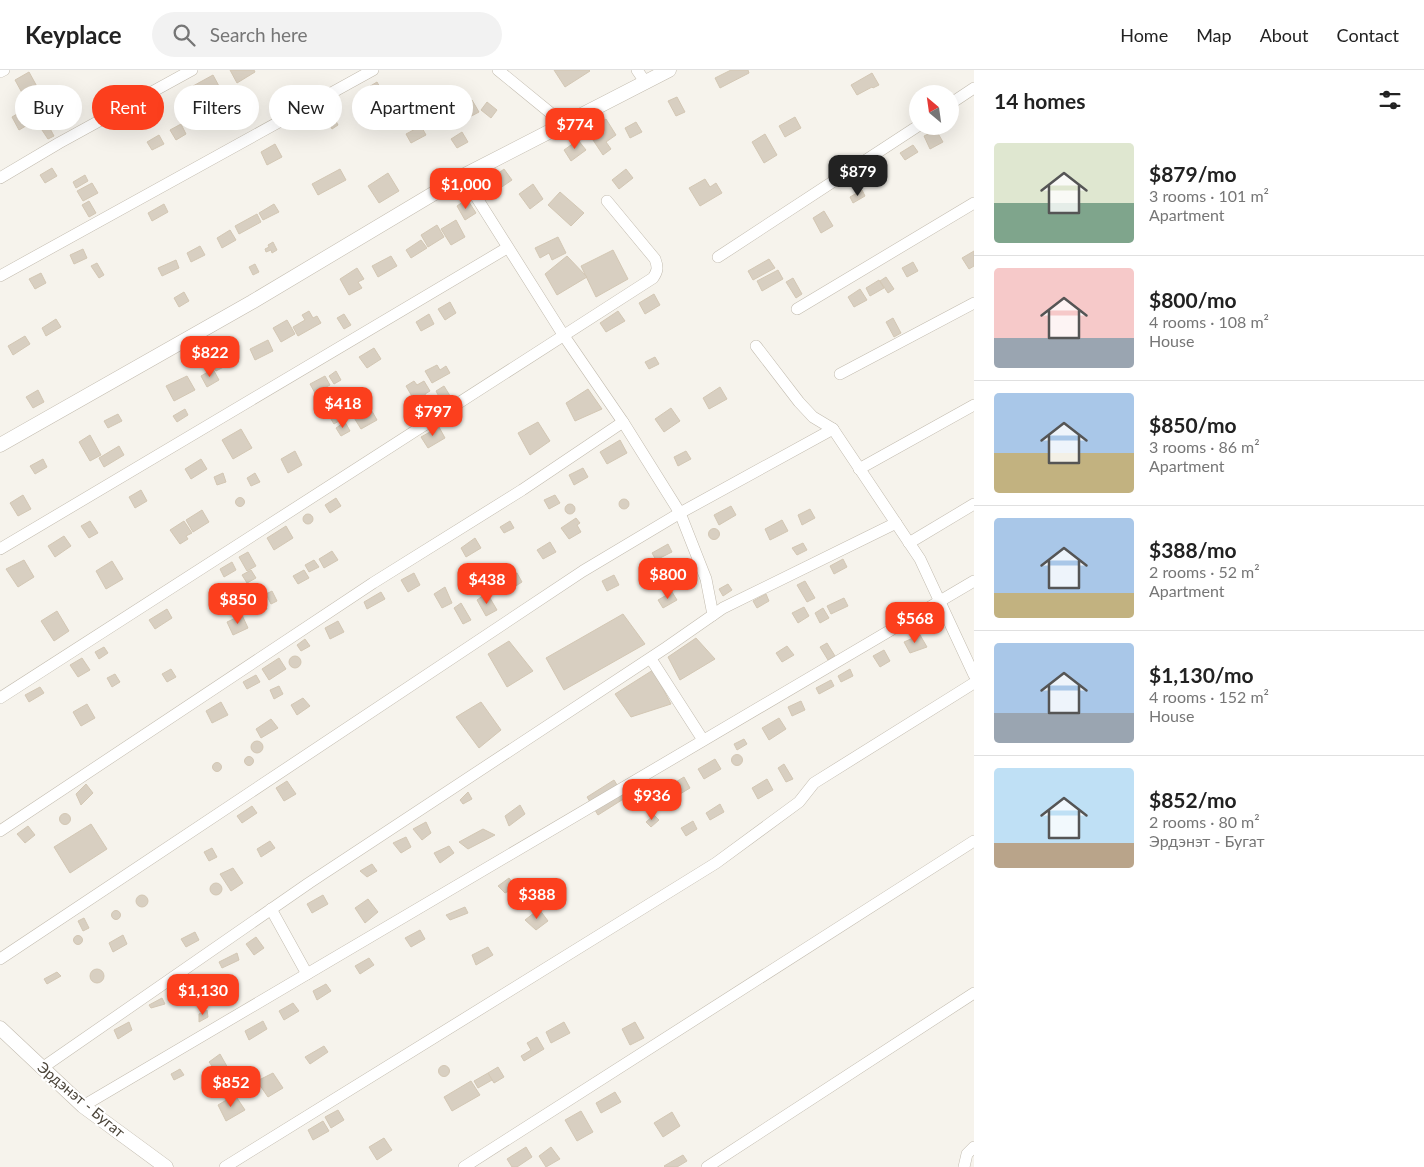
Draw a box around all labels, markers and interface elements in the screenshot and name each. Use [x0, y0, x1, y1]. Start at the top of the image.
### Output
search box [152, 12, 502, 57]
text: Keyplace [25, 20, 122, 49]
icon: search [170, 21, 198, 49]
text: Search here [210, 23, 308, 46]
text: Home [1120, 24, 1168, 46]
text: Map [1196, 24, 1232, 46]
text: About [1260, 24, 1309, 46]
text: Contact [1337, 24, 1399, 46]
chip: Buy [15, 85, 82, 130]
chip: Rent [92, 85, 164, 130]
chip: Filters [174, 85, 259, 130]
chip: New [269, 85, 342, 130]
chip: Apartment [352, 85, 473, 130]
north arrow [909, 85, 959, 135]
map controls [909, 85, 959, 135]
icon: filters [1376, 86, 1404, 114]
text: 14 homes [994, 88, 1085, 113]
pin: $774 [545, 108, 605, 150]
text: $774 [556, 114, 594, 133]
pin: $879 [828, 154, 888, 197]
text: $879 [839, 161, 877, 180]
text: $879/mo [1149, 161, 1237, 186]
icon: home [1034, 163, 1094, 223]
pin: $1,000 [425, 168, 507, 210]
text: $1,000 [441, 174, 491, 193]
text: 3 rooms · 101 m² [1149, 186, 1269, 205]
text: Apartment [1149, 205, 1224, 224]
text: $800/mo [1149, 287, 1237, 312]
icon: home [1034, 288, 1094, 348]
text: 4 rooms · 108 m² [1149, 312, 1269, 331]
text: House [1149, 331, 1194, 350]
pin: $822 [180, 336, 240, 378]
text: $822 [191, 342, 229, 361]
pin: $418 [313, 386, 373, 429]
text: $418 [324, 393, 362, 412]
pin: $797 [403, 394, 463, 437]
text: $797 [414, 401, 452, 420]
text: $850/mo [1149, 412, 1237, 437]
icon: home [1034, 413, 1094, 473]
text: 3 rooms · 86 m² [1149, 437, 1260, 456]
text: Apartment [1149, 456, 1224, 475]
text: $388/mo [1149, 537, 1237, 562]
icon: home [1034, 538, 1094, 598]
pin: $800 [638, 558, 698, 600]
pin: $438 [457, 562, 517, 605]
text: 2 rooms · 52 m² [1149, 562, 1260, 581]
text: $800 [649, 564, 687, 583]
text: $438 [468, 569, 506, 588]
text: Apartment [1149, 581, 1224, 600]
pin: $850 [208, 582, 268, 625]
text: $850 [219, 589, 257, 608]
pin: $568 [885, 602, 945, 644]
text: $568 [896, 608, 934, 627]
text: $1,130/mo [1149, 662, 1254, 687]
icon: home [1034, 663, 1094, 723]
text: 4 rooms · 152 m² [1149, 687, 1269, 706]
text: House [1149, 706, 1194, 725]
pin: $936 [622, 778, 682, 821]
text: $936 [633, 785, 671, 804]
text: $852/mo [1149, 787, 1237, 812]
icon: home [1034, 788, 1094, 848]
text: 2 rooms · 80 m² [1149, 812, 1260, 831]
text: Эрдэнэт - Бугат [1149, 831, 1265, 850]
pin: $388 [507, 878, 567, 920]
text: $388 [518, 884, 556, 903]
pin: $1,130 [162, 974, 244, 1016]
text: $1,130 [178, 980, 228, 999]
street label: Эрдэнэт - Бугат [34, 1057, 129, 1141]
pin: $852 [201, 1066, 261, 1108]
text: $852 [212, 1072, 250, 1091]

